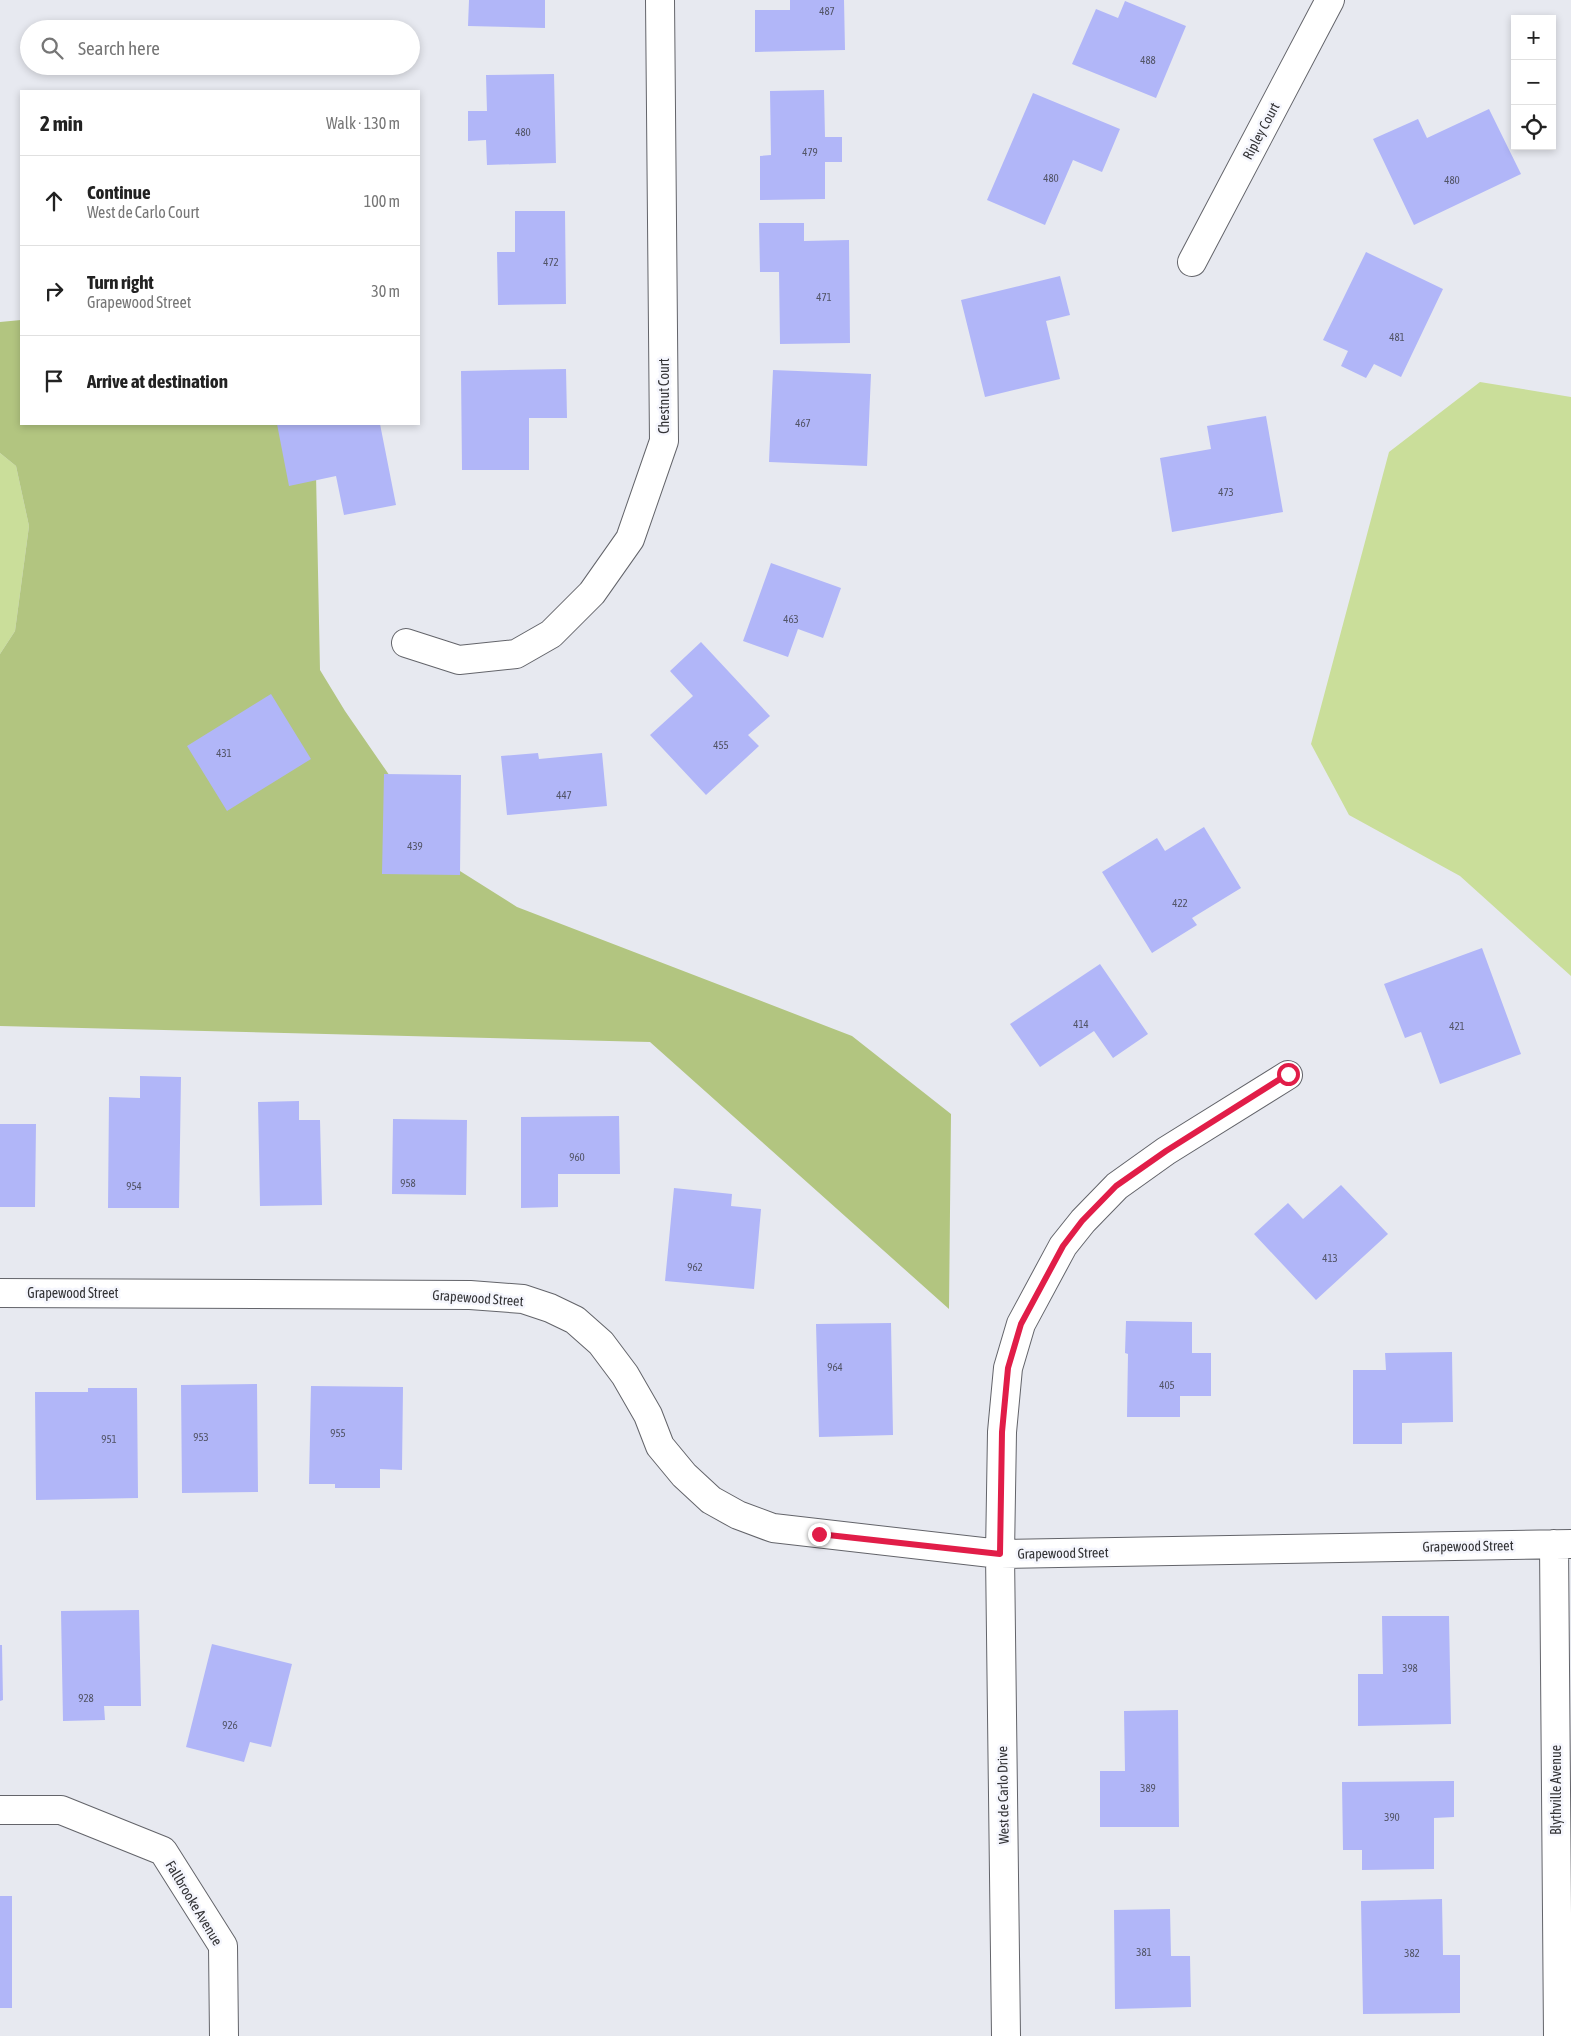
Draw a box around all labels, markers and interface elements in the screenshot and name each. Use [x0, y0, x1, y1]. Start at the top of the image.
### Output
house number: 487 [819, 5, 835, 17]
map controls [1511, 15, 1556, 150]
button: + [1511, 15, 1556, 60]
search box [20, 20, 420, 75]
icon: search [38, 34, 66, 62]
text: Search here [78, 37, 160, 59]
house number: 488 [1140, 54, 1156, 66]
button: − [1511, 60, 1556, 105]
street label: Ripley Court [1239, 100, 1283, 162]
button: locate [1511, 105, 1556, 150]
text: 2 min [40, 111, 83, 135]
text: Walk · 130 m [326, 114, 400, 132]
house number: 480 [515, 126, 531, 138]
house number: 479 [802, 146, 818, 158]
house number: 480 [1043, 172, 1059, 184]
house number: 480 [1444, 174, 1460, 186]
text: Continue [87, 181, 151, 203]
icon: ahead [40, 187, 68, 215]
text: 100 m [364, 192, 400, 210]
text: West de Carlo Court [87, 203, 200, 221]
house number: 472 [543, 256, 559, 268]
text: Turn right [87, 271, 154, 293]
icon: right [40, 277, 68, 305]
text: 30 m [371, 282, 400, 300]
house number: 471 [816, 291, 832, 303]
text: Grapewood Street [87, 293, 191, 311]
house number: 481 [1389, 331, 1405, 343]
street label: Chestnut Court [656, 358, 672, 434]
icon: arrive [40, 367, 68, 395]
text: Arrive at destination [87, 370, 228, 392]
house number: 467 [795, 417, 811, 429]
house number: 473 [1218, 486, 1234, 498]
house number: 463 [783, 613, 799, 625]
house number: 455 [713, 739, 729, 751]
house number: 431 [216, 747, 232, 759]
house number: 447 [556, 789, 572, 801]
house number: 439 [407, 840, 423, 852]
house number: 422 [1172, 897, 1188, 909]
house number: 414 [1073, 1018, 1089, 1030]
house number: 421 [1449, 1020, 1465, 1032]
route start [1277, 1063, 1300, 1086]
house number: 960 [569, 1151, 585, 1163]
house number: 958 [400, 1177, 416, 1189]
house number: 954 [126, 1180, 142, 1192]
house number: 413 [1322, 1252, 1338, 1264]
house number: 962 [687, 1261, 703, 1273]
street label: Grapewood Street [27, 1285, 119, 1301]
street label: Grapewood Street [432, 1287, 524, 1309]
house number: 964 [827, 1361, 843, 1373]
house number: 405 [1159, 1379, 1175, 1391]
house number: 955 [330, 1427, 346, 1439]
house number: 953 [193, 1431, 209, 1443]
house number: 951 [101, 1433, 117, 1445]
route end [808, 1523, 831, 1546]
street label: Grapewood Street [1422, 1537, 1514, 1555]
street label: Grapewood Street [1017, 1544, 1109, 1562]
house number: 398 [1402, 1662, 1418, 1674]
house number: 928 [78, 1692, 94, 1704]
house number: 926 [222, 1719, 238, 1731]
street label: Blythville Avenue [1548, 1745, 1564, 1835]
street label: West de Carlo Drive [994, 1746, 1012, 1844]
house number: 389 [1140, 1782, 1156, 1794]
house number: 390 [1384, 1811, 1400, 1823]
street label: Fallbrooke Avenue [162, 1858, 226, 1948]
house number: 381 [1136, 1946, 1152, 1958]
house number: 382 [1404, 1947, 1420, 1959]

